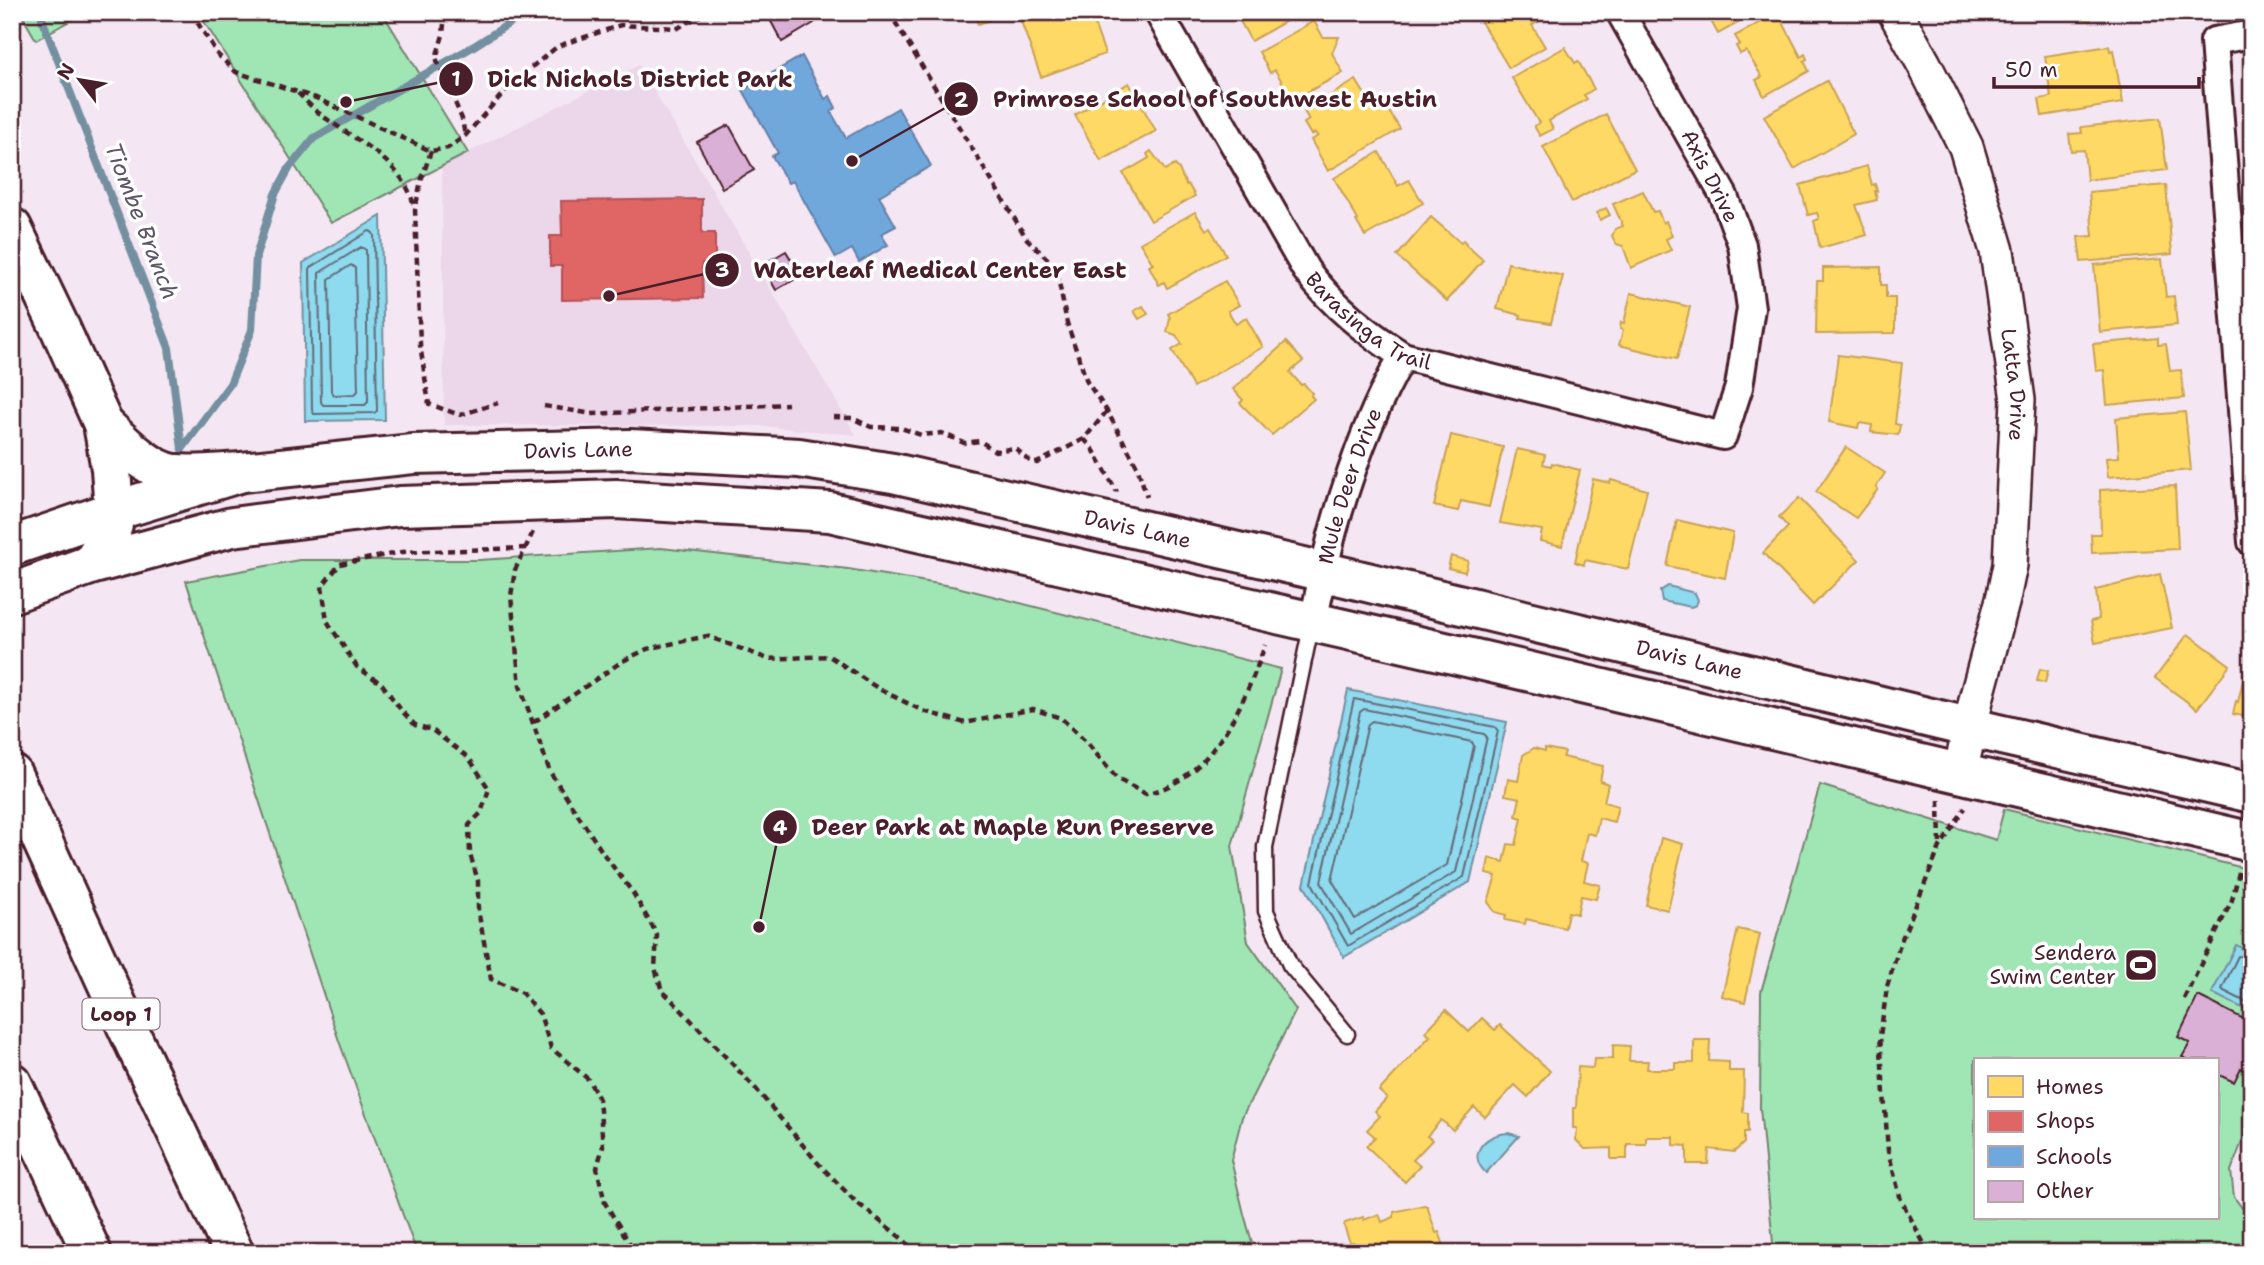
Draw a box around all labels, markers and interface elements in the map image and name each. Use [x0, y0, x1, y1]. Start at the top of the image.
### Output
north arrow [46, 46, 116, 116]
scale bar [1994, 46, 2199, 90]
text: 50 m [2005, 56, 2058, 84]
callout: Dick Nichols District Park [438, 57, 807, 101]
text: N [51, 59, 80, 84]
text: Dick Nichols District Park [487, 64, 793, 94]
text: 1 [451, 65, 461, 93]
callout: Primrose School of Southwest Austin [944, 77, 1451, 121]
text: Primrose School of Southwest Austin [993, 84, 1437, 114]
text: 2 [954, 86, 969, 114]
street label: Axis Drive [1675, 125, 1745, 227]
water label: Tiombe Branch [98, 138, 186, 304]
callout: Waterleaf Medical Center East [705, 248, 1141, 292]
text: Waterleaf Medical Center East [754, 255, 1127, 285]
text: 3 [715, 256, 729, 284]
street label: Barasinga Trail [1299, 266, 1435, 377]
street label: Latta Drive [1994, 327, 2032, 442]
street label: Mule Deer Drive [1312, 403, 1389, 567]
street label: Davis Lane [524, 435, 633, 465]
street label: Davis Lane [1081, 503, 1194, 555]
street label: Davis Lane [1633, 633, 1746, 686]
callout: Deer Park at Maple Run Preserve [762, 805, 1228, 849]
text: Deer Park at Maple Run Preserve [812, 812, 1214, 842]
text: 4 [773, 814, 788, 842]
place label: Sendera Swim Center [1989, 939, 2116, 991]
sports icon: Sendera Swim Center [2122, 946, 2160, 984]
road number: Loop 1 [82, 998, 160, 1030]
legend [1974, 1058, 2218, 1220]
text: Homes [2036, 1073, 2104, 1101]
text: Shops [2036, 1107, 2095, 1135]
text: Schools [2036, 1143, 2112, 1171]
text: Other [2036, 1177, 2094, 1205]

